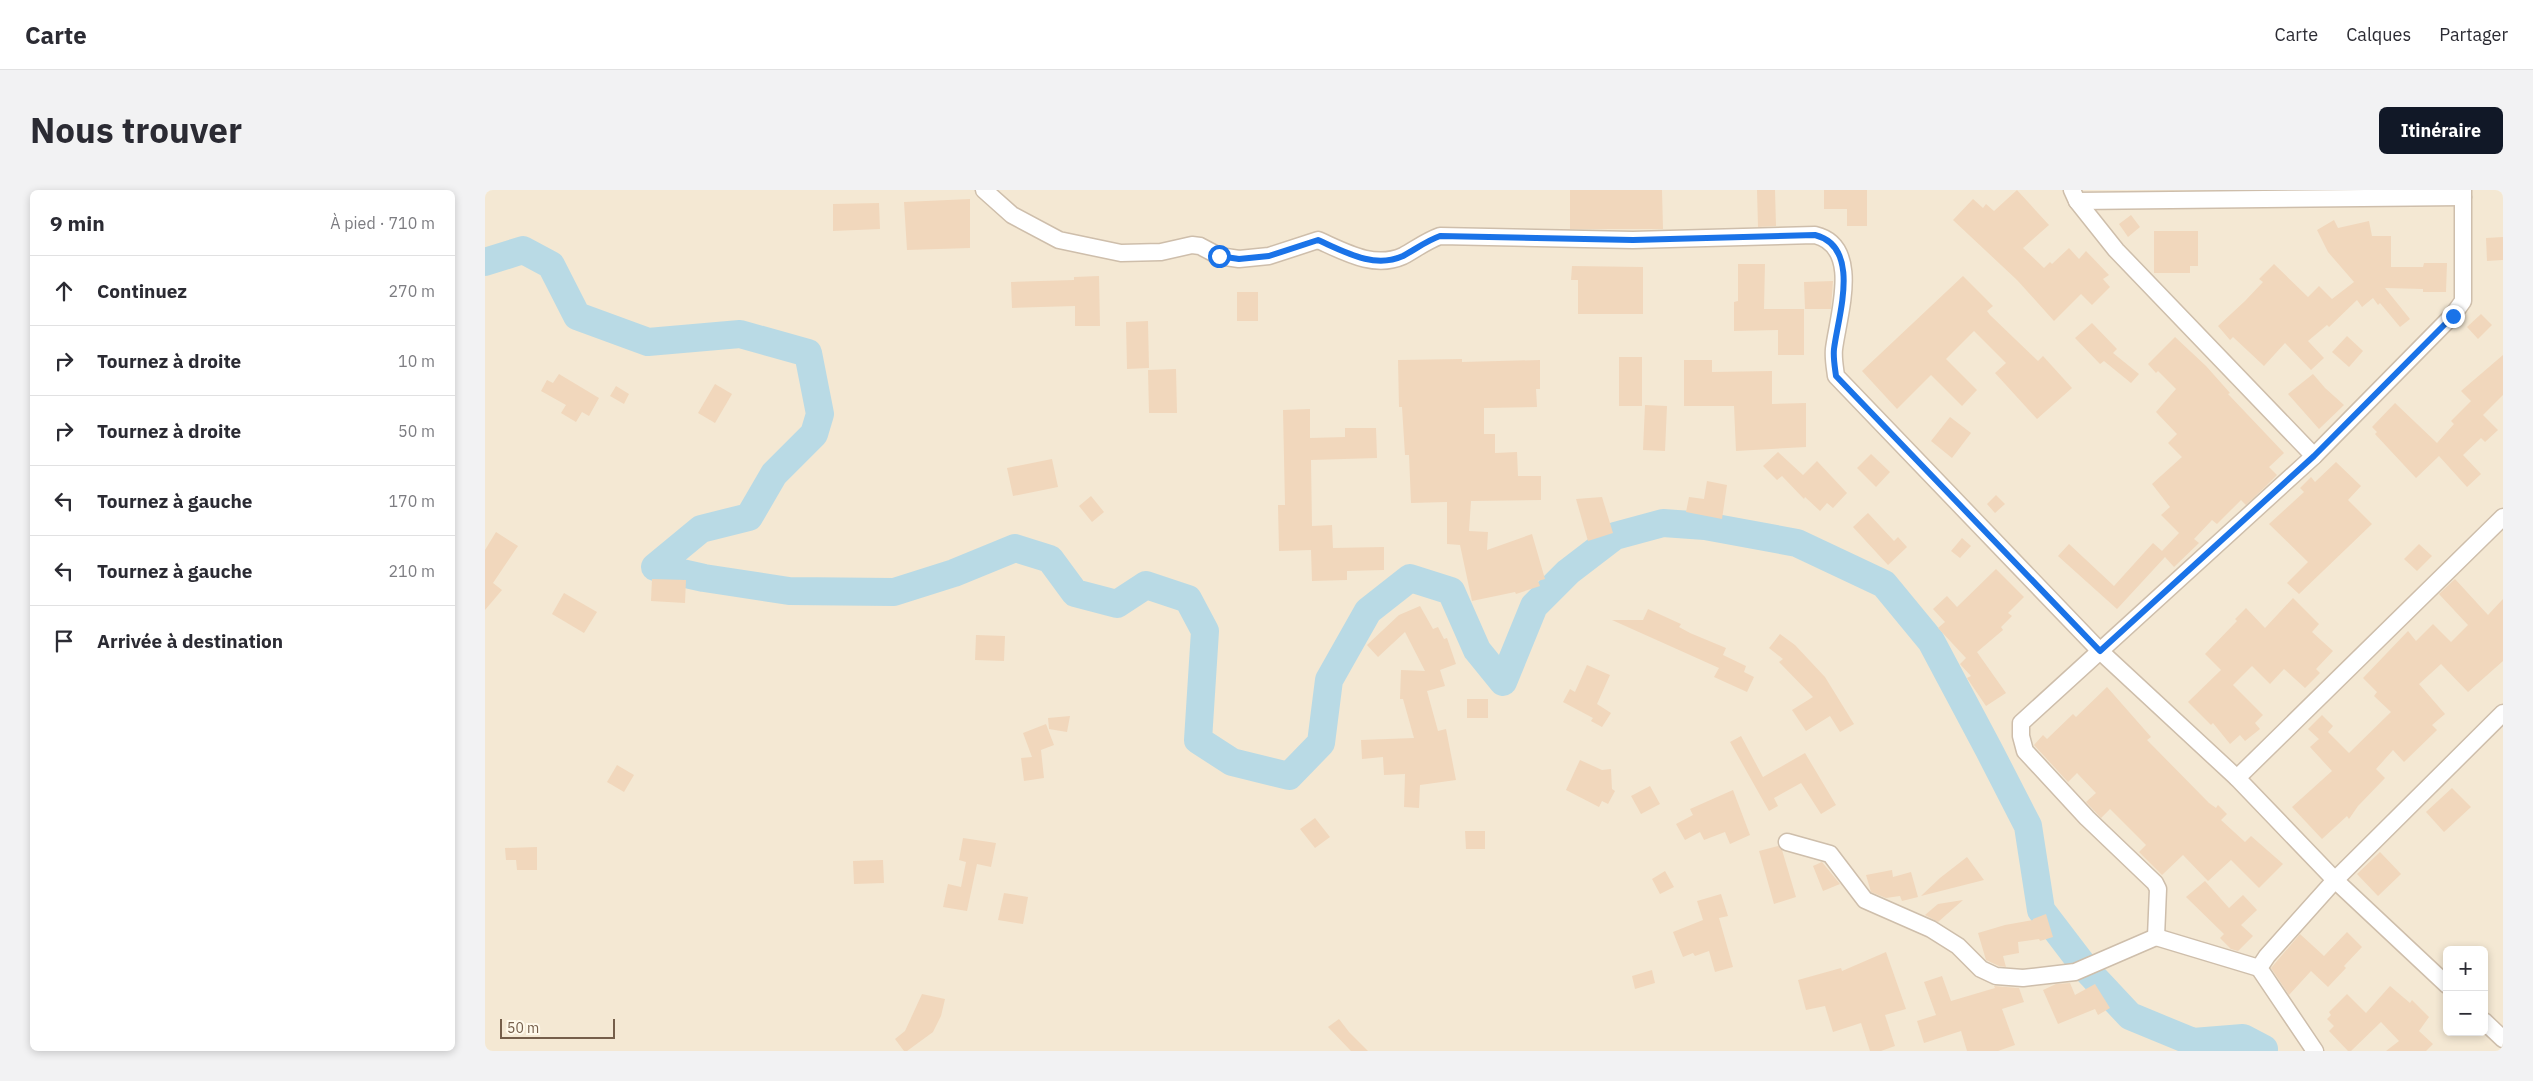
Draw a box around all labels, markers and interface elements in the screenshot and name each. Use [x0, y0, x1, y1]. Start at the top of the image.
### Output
text: Carte [25, 19, 87, 51]
text: Carte [2275, 23, 2318, 46]
text: Calques [2346, 23, 2411, 46]
text: Partager [2439, 23, 2508, 46]
text: Nous trouver [30, 107, 242, 153]
button: Itinéraire [2379, 107, 2503, 154]
text: 9 min [50, 209, 105, 237]
text: À pied · 710 m [330, 213, 435, 233]
route start [1208, 245, 1231, 268]
icon: ahead [50, 277, 78, 305]
text: Continuez [97, 279, 187, 303]
text: 270 m [388, 281, 435, 301]
route end [2442, 305, 2465, 328]
icon: right [50, 347, 78, 375]
text: Tournez à droite [97, 349, 241, 373]
text: 10 m [398, 351, 435, 371]
icon: right [50, 417, 78, 445]
text: Tournez à droite [97, 419, 241, 443]
text: 50 m [398, 421, 435, 441]
icon: left [50, 487, 78, 515]
text: Tournez à gauche [97, 489, 253, 513]
text: 170 m [388, 491, 435, 511]
icon: left [50, 557, 78, 585]
text: Tournez à gauche [97, 559, 253, 583]
text: 210 m [388, 561, 435, 581]
icon: arrive [50, 627, 78, 655]
text: Arrivée à destination [97, 629, 283, 653]
map controls [2443, 946, 2488, 1036]
button: + [2443, 946, 2488, 991]
button: − [2443, 991, 2488, 1036]
scale bar [500, 1016, 615, 1039]
text: 50 m [507, 1019, 539, 1037]

